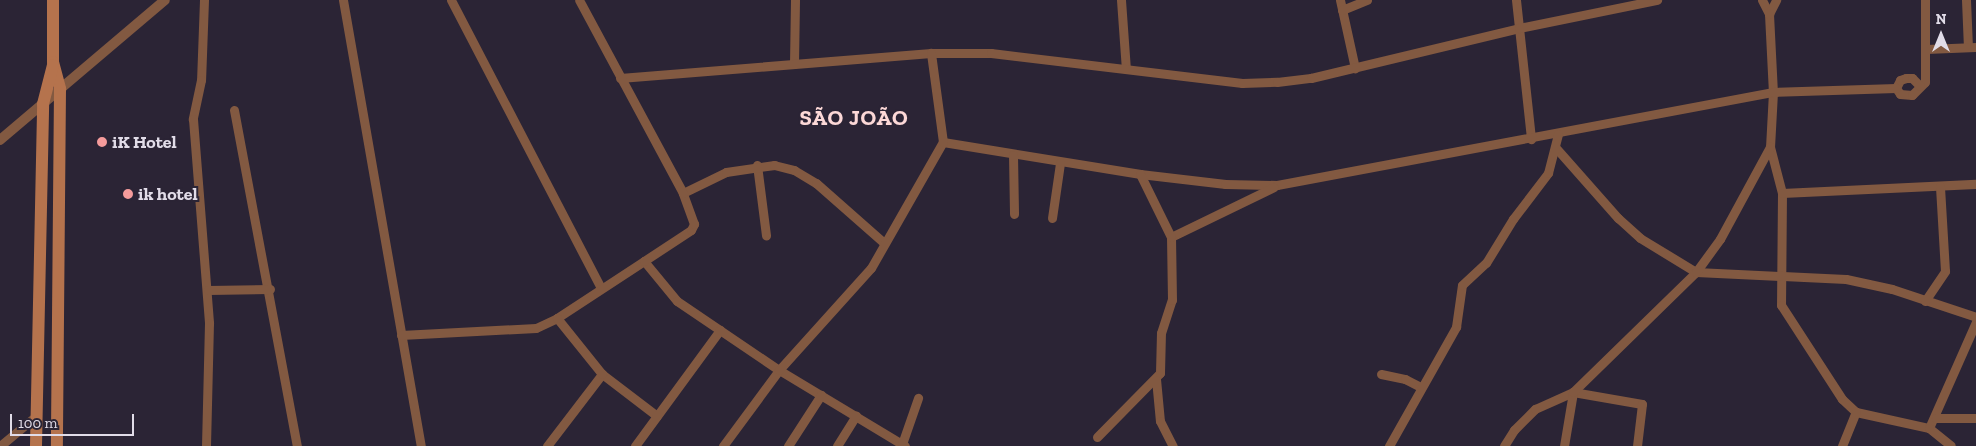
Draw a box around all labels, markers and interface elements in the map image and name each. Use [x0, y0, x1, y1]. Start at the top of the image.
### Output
north arrow [1916, 10, 1966, 60]
text: N [1936, 11, 1946, 28]
district label: SÃO JOÃO [798, 105, 910, 131]
place label: iK Hotel [112, 131, 177, 153]
marker: iK Hotel [96, 136, 108, 148]
place label: ik hotel [138, 183, 198, 205]
marker: ik hotel [122, 188, 134, 200]
scale bar [12, 404, 136, 436]
text: 100 m [18, 414, 57, 432]

